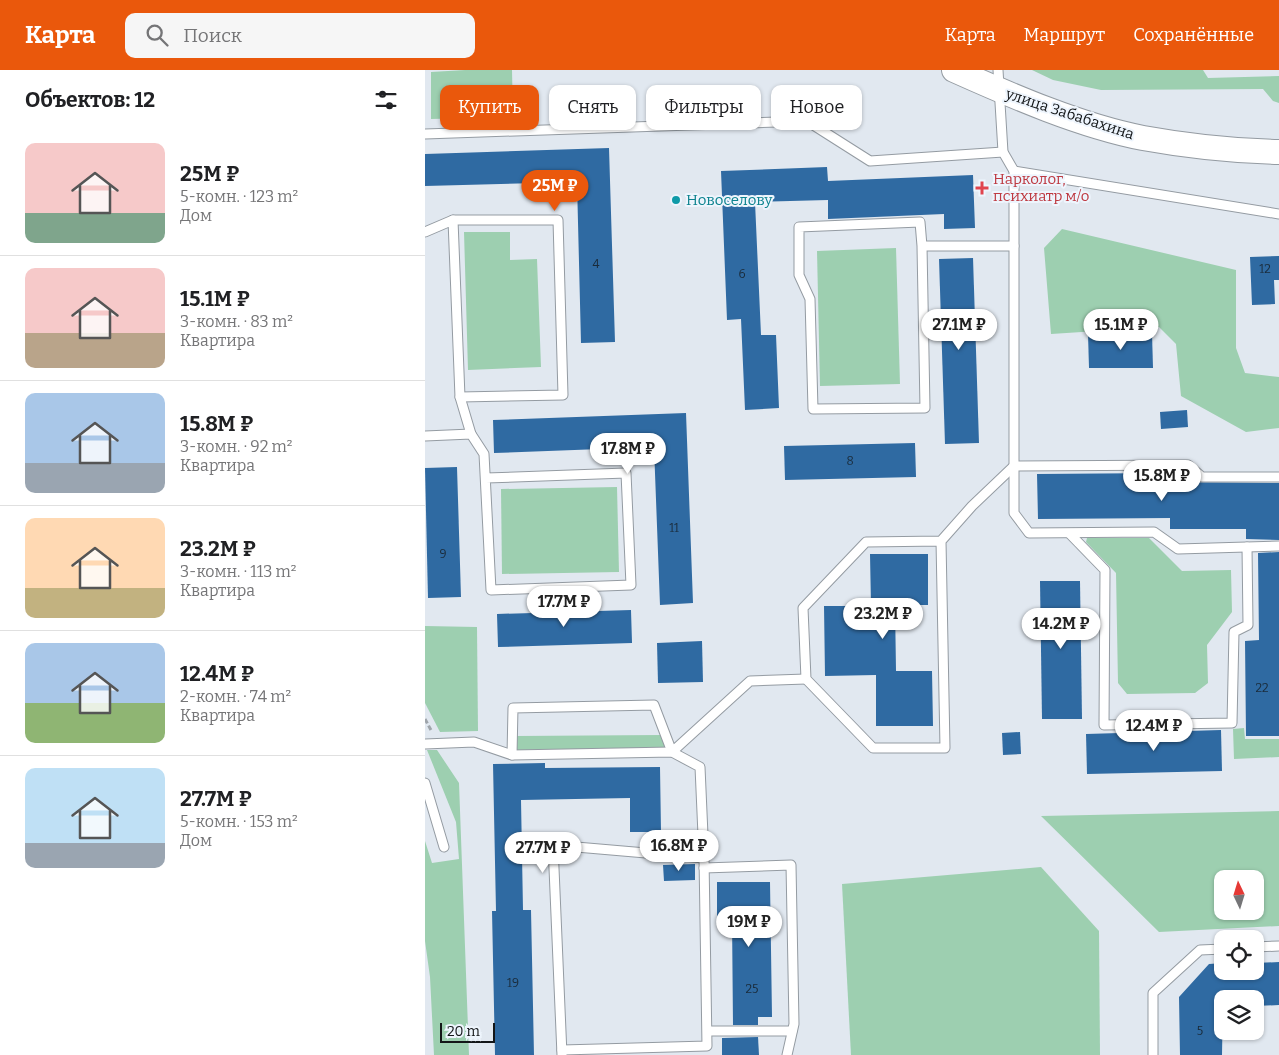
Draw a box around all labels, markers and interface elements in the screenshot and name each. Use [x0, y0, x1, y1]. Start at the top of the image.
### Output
search box [125, 13, 475, 58]
text: Карта [25, 21, 95, 49]
icon: search [143, 21, 171, 49]
text: Поиск [183, 24, 242, 47]
text: Карта [945, 24, 996, 46]
text: Маршрут [1024, 24, 1105, 46]
text: Сохранённые [1133, 24, 1254, 46]
street label: улица Забабахина [1003, 84, 1136, 143]
chip: Купить [440, 85, 539, 130]
chip: Снять [549, 85, 636, 130]
chip: Фильтры [646, 85, 761, 130]
chip: Новое [771, 85, 862, 130]
icon: filters [372, 86, 400, 114]
text: Объектов: 12 [25, 87, 155, 113]
text: 25M ₽ [180, 161, 239, 187]
icon: home [65, 163, 125, 223]
pin: 25M ₽ [520, 170, 590, 212]
place label: Нарколог, психиатр м/о [993, 170, 1089, 205]
text: 25M ₽ [532, 176, 578, 195]
marker: Нарколог, психиатр м/о [975, 181, 989, 195]
text: 5-комн. · 123 m² [180, 187, 298, 206]
place label: Новоселову [686, 191, 773, 209]
marker: Новоселову [670, 194, 682, 206]
text: Дом [180, 206, 212, 225]
house number: 4 [592, 257, 600, 271]
house number: 12 [1259, 262, 1271, 276]
house number: 6 [738, 267, 746, 281]
text: 15.1M ₽ [180, 286, 250, 312]
icon: home [65, 288, 125, 348]
pin: 27.1M ₽ [913, 308, 1005, 351]
pin: 15.1M ₽ [1075, 308, 1167, 351]
text: 3-комн. · 83 m² [180, 312, 293, 331]
text: 27.1M ₽ [932, 315, 986, 334]
text: 15.1M ₽ [1094, 315, 1148, 334]
text: Квартира [180, 331, 255, 350]
text: 15.8M ₽ [180, 411, 253, 437]
icon: home [65, 413, 125, 473]
pin: 17.8M ₽ [582, 432, 674, 475]
text: 3-комн. · 92 m² [180, 437, 292, 456]
text: 17.8M ₽ [601, 439, 655, 458]
house number: 8 [846, 454, 854, 468]
text: Квартира [180, 456, 255, 475]
pin: 15.8M ₽ [1116, 460, 1208, 502]
text: 15.8M ₽ [1134, 466, 1190, 485]
house number: 11 [669, 521, 679, 535]
text: 23.2M ₽ [180, 536, 256, 562]
icon: home [65, 538, 125, 598]
house number: 9 [439, 547, 447, 561]
text: 3-комн. · 113 m² [180, 562, 297, 581]
text: Квартира [180, 581, 255, 600]
pin: 17.7M ₽ [518, 586, 610, 628]
text: 17.7M ₽ [538, 592, 590, 611]
pin: 23.2M ₽ [837, 598, 929, 640]
text: 23.2M ₽ [854, 604, 912, 623]
pin: 14.2M ₽ [1015, 608, 1107, 650]
text: 14.2M ₽ [1033, 614, 1089, 633]
text: 12.4M ₽ [180, 661, 254, 687]
icon: home [65, 663, 125, 723]
house number: 22 [1255, 681, 1269, 695]
text: 2-комн. · 74 m² [180, 687, 291, 706]
text: Квартира [180, 706, 255, 725]
pin: 12.4M ₽ [1108, 710, 1200, 752]
text: 12.4M ₽ [1126, 716, 1182, 735]
text: 27.7M ₽ [180, 786, 252, 812]
icon: home [65, 788, 125, 848]
text: 5-комн. · 153 m² [180, 812, 298, 831]
pin: 16.8M ₽ [633, 830, 725, 872]
text: Дом [180, 831, 212, 850]
pin: 27.7M ₽ [497, 832, 589, 874]
text: 16.8M ₽ [651, 836, 707, 855]
text: 27.7M ₽ [516, 838, 570, 857]
north arrow [1214, 870, 1264, 920]
map controls [1214, 870, 1264, 1040]
pin: 19M ₽ [714, 906, 784, 948]
text: 19M ₽ [727, 912, 771, 931]
button: locate [1214, 930, 1264, 980]
house number: 19 [507, 976, 519, 990]
house number: 25 [746, 982, 758, 996]
button: layers [1214, 990, 1264, 1040]
scale bar [440, 1020, 495, 1043]
text: 20 m [447, 1023, 480, 1040]
house number: 5 [1197, 1024, 1203, 1038]

